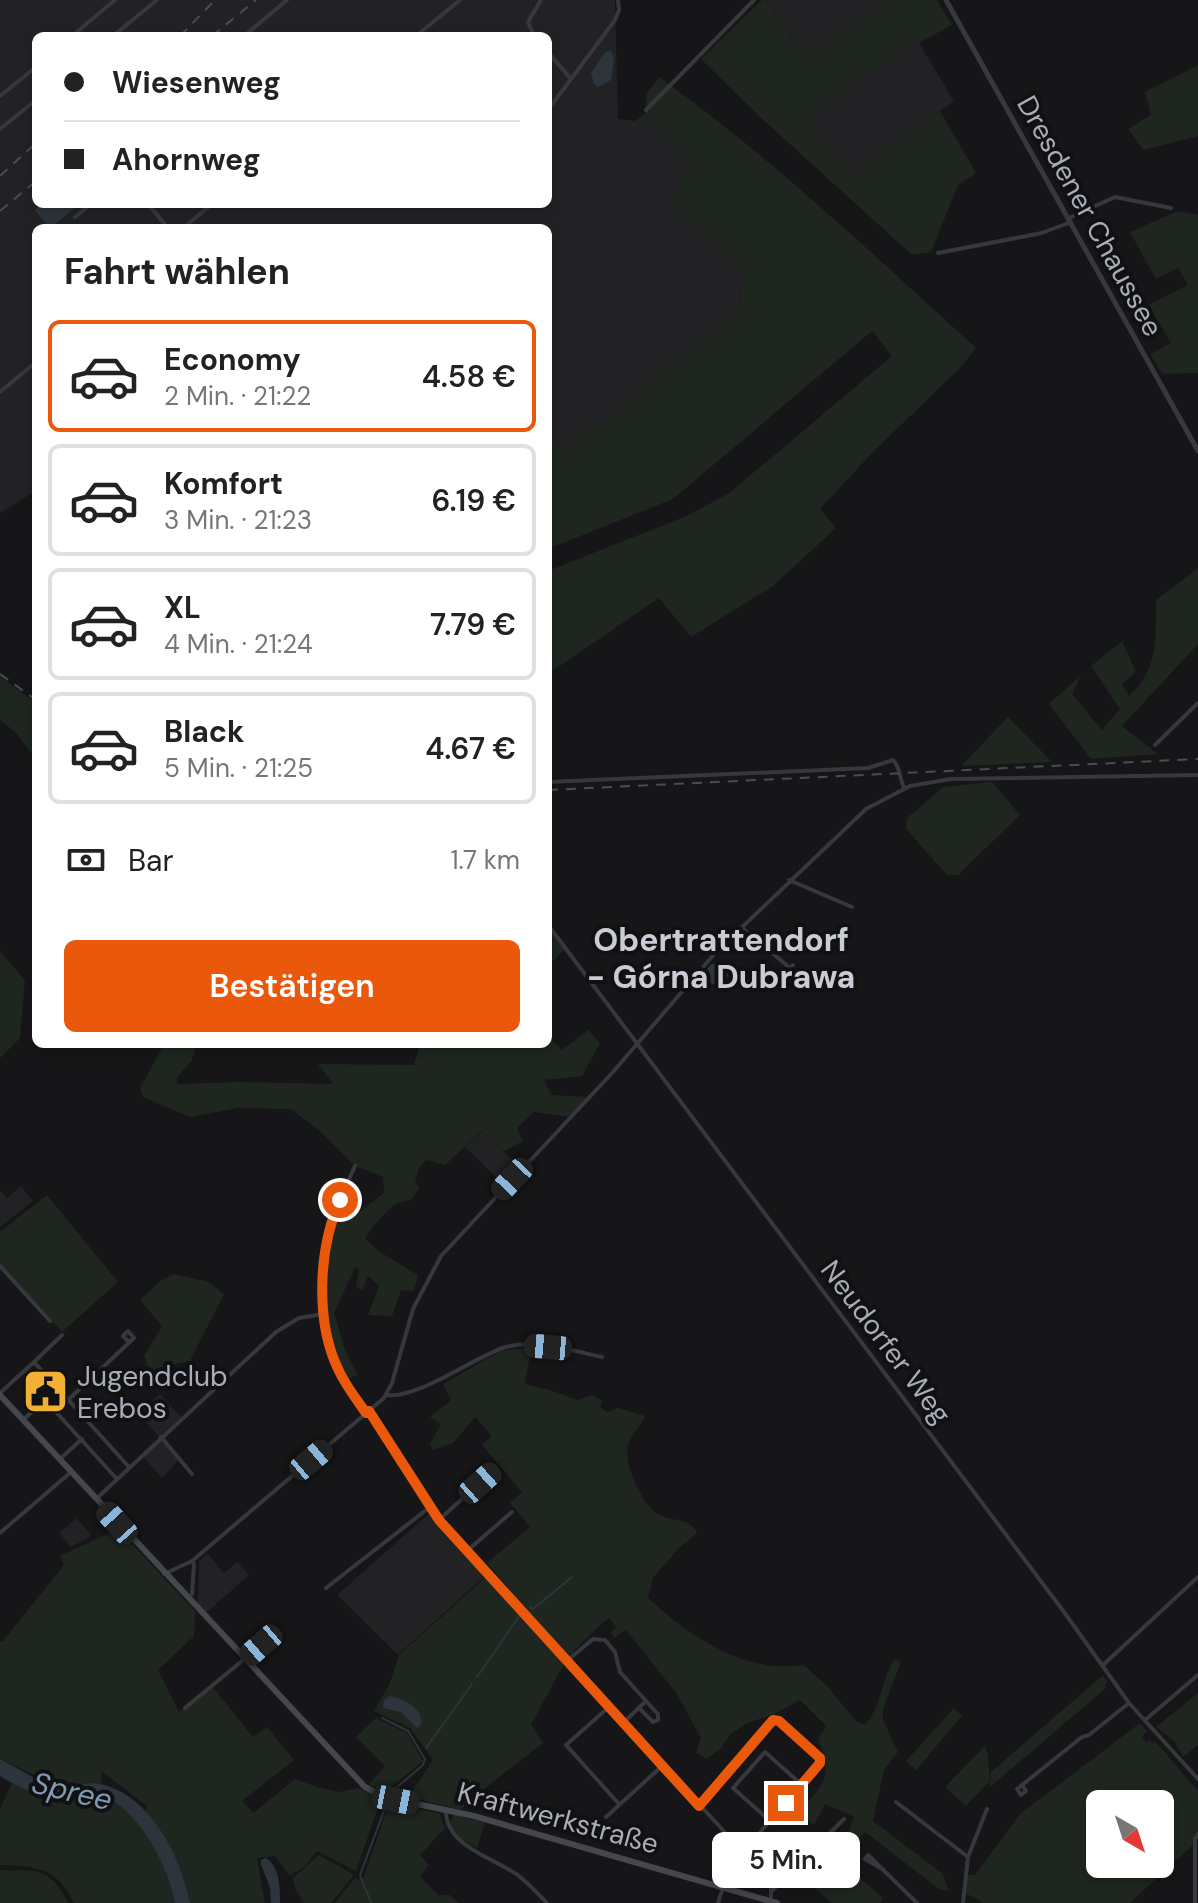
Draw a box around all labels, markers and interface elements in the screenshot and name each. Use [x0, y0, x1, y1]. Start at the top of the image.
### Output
text: Wiesenweg [112, 63, 281, 102]
street label: Dresdener Chaussee [1008, 89, 1172, 343]
text: Ahornweg [112, 140, 261, 179]
text: Fahrt wählen [64, 248, 290, 295]
icon: car [68, 340, 140, 412]
text: Economy [164, 340, 301, 379]
text: 4.58 € [422, 357, 516, 396]
text: 2 Min. · 21:22 [164, 379, 311, 413]
icon: car [68, 464, 140, 536]
text: Komfort [164, 464, 283, 503]
text: 6.19 € [432, 481, 516, 520]
text: 3 Min. · 21:23 [164, 503, 312, 537]
icon: car [68, 588, 140, 660]
text: XL [164, 588, 201, 627]
text: 7.79 € [430, 605, 516, 644]
text: 4 Min. · 21:24 [164, 627, 313, 661]
icon: car [68, 712, 140, 784]
text: Black [164, 712, 244, 751]
text: 4.67 € [425, 729, 516, 768]
text: 5 Min. · 21:25 [164, 751, 313, 785]
icon: cash [64, 838, 108, 882]
text: Bar [128, 841, 174, 880]
text: 1.7 km [450, 843, 520, 877]
district label: Obertrattendorf - Górna Dubrawa [587, 919, 855, 998]
button: Bestätigen [64, 940, 520, 1032]
car [487, 1153, 537, 1205]
route start [322, 1182, 358, 1218]
street label: Neudorfer Weg [812, 1253, 960, 1431]
car [523, 1333, 573, 1361]
place label: Jugendclub Erebos [77, 1358, 228, 1427]
public building icon: Jugendclub Erebos [22, 1368, 70, 1416]
car [285, 1435, 337, 1485]
car [454, 1458, 506, 1508]
car [92, 1497, 142, 1549]
car [235, 1620, 287, 1670]
water label: Spree [28, 1763, 116, 1819]
street label: Kraftwerkstraße [453, 1773, 663, 1863]
car [370, 1784, 422, 1816]
route end [768, 1785, 804, 1821]
north arrow [1086, 1790, 1174, 1878]
map controls [1086, 1790, 1174, 1878]
callout: 5 Min. [712, 1831, 860, 1887]
text: 5 Min. [749, 1843, 823, 1877]

